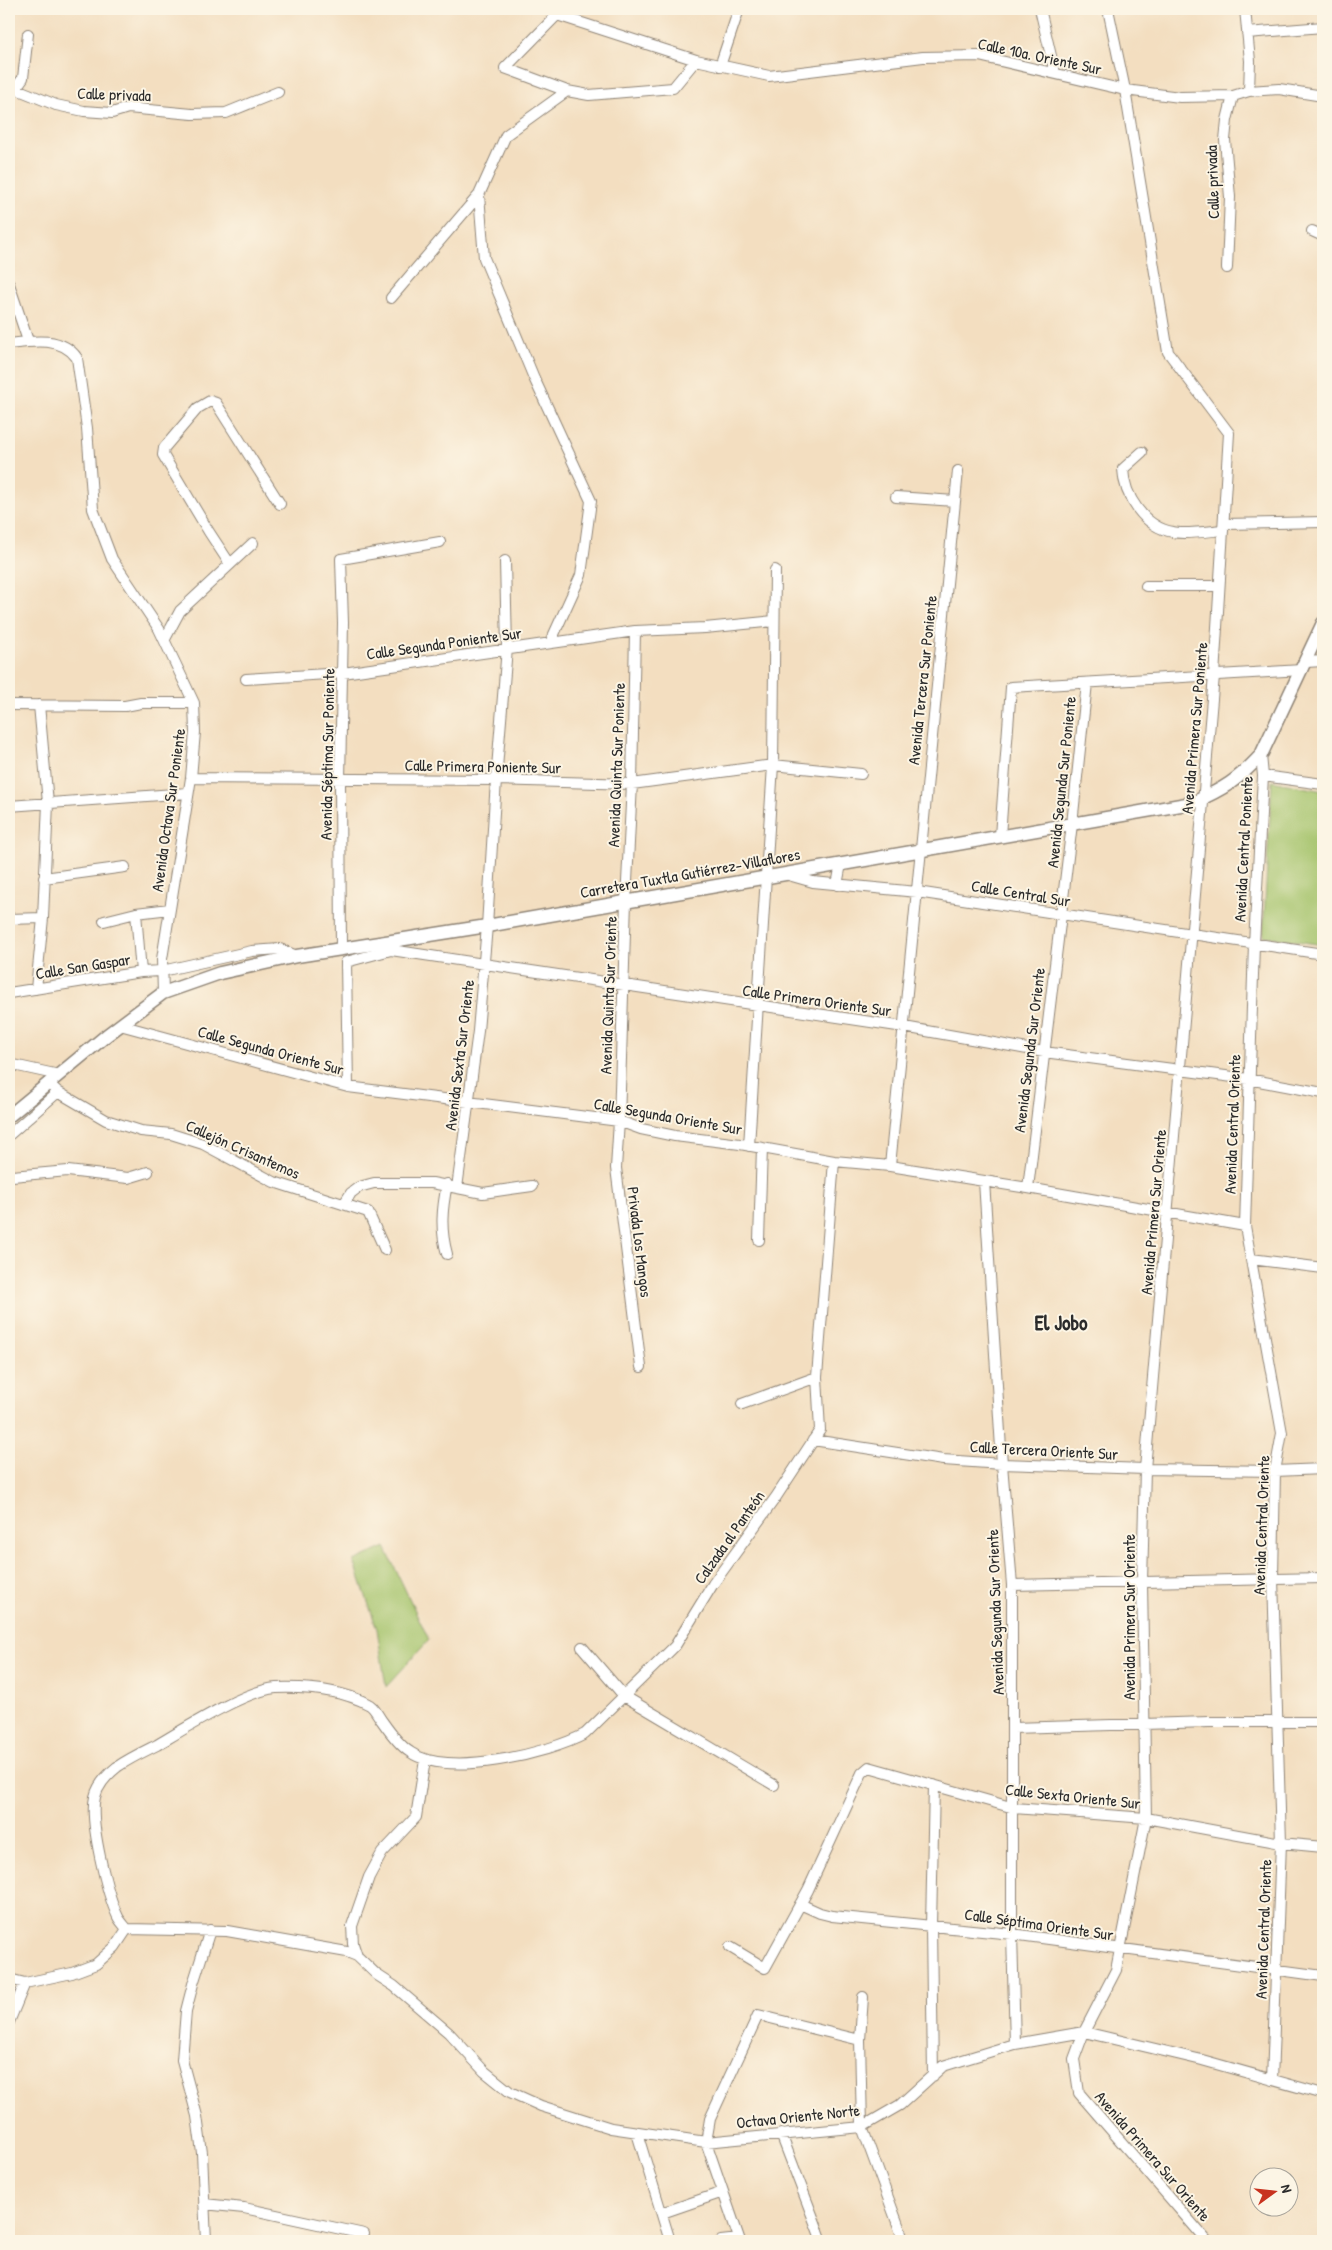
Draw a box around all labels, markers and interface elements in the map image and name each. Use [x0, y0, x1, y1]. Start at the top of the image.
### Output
street label: Calle 10a. Oriente Sur [976, 32, 1104, 80]
street label: Calle privada [77, 82, 151, 106]
street label: Calle privada [1200, 145, 1224, 219]
street label: Avenida Tercera Sur Poniente [902, 594, 942, 766]
street label: Calle Segunda Poniente Sur [365, 621, 523, 665]
street label: Avenida Primera Sur Poniente [1176, 641, 1213, 815]
street label: Avenida Séptima Sur Poniente [314, 667, 340, 840]
street label: Avenida Quinta Sur Poniente [602, 682, 630, 848]
street label: Avenida Segunda Sur Poniente [1041, 695, 1081, 869]
street label: Avenida Octava Sur Poniente [146, 726, 190, 893]
street label: Calle Primera Poniente Sur [404, 754, 562, 778]
street label: Avenida Central Poniente [1228, 775, 1258, 923]
street label: Carretera Tuxtla Gutiérrez-Villaflores [578, 843, 802, 903]
street label: Calle Central Sur [970, 874, 1072, 912]
street label: Avenida Quinta Sur Oriente [594, 915, 622, 1075]
street label: Calle San Gaspar [34, 948, 132, 984]
street label: Avenida Segunda Sur Oriente [1008, 966, 1050, 1134]
street label: Avenida Sexta Sur Oriente [439, 978, 479, 1132]
street label: Calle Primera Oriente Sur [741, 979, 893, 1021]
street label: Calle Segunda Oriente Sur [196, 1020, 346, 1080]
street label: Avenida Central Oriente [1219, 1053, 1245, 1194]
street label: Calle Segunda Oriente Sur [592, 1092, 744, 1140]
street label: Callejón Crisantemos [182, 1114, 304, 1184]
street label: Avenida Primera Sur Oriente [1135, 1128, 1171, 1296]
street label: Privada Los Mangos [622, 1185, 658, 1299]
district label: El Jobo [1034, 1308, 1088, 1337]
street label: Calle Tercera Oriente Sur [969, 1435, 1119, 1465]
street label: Avenida Central Oriente [1248, 1454, 1274, 1595]
street label: Calzada al Panteón [689, 1486, 769, 1588]
street label: Avenida Segunda Sur Oriente [981, 1528, 1009, 1695]
street label: Avenida Primera Sur Oriente [1118, 1533, 1140, 1700]
street label: Calle Sexta Oriente Sur [1004, 1778, 1142, 1814]
street label: Avenida Central Oriente [1250, 1858, 1276, 1999]
street label: Calle Séptima Oriente Sur [963, 1903, 1115, 1945]
street label: Avenida Primera Sur Oriente [1090, 2086, 1216, 2226]
street label: Octava Oriente Norte [735, 2099, 861, 2133]
north arrow [1250, 2168, 1300, 2218]
text: N [1277, 2182, 1297, 2195]

